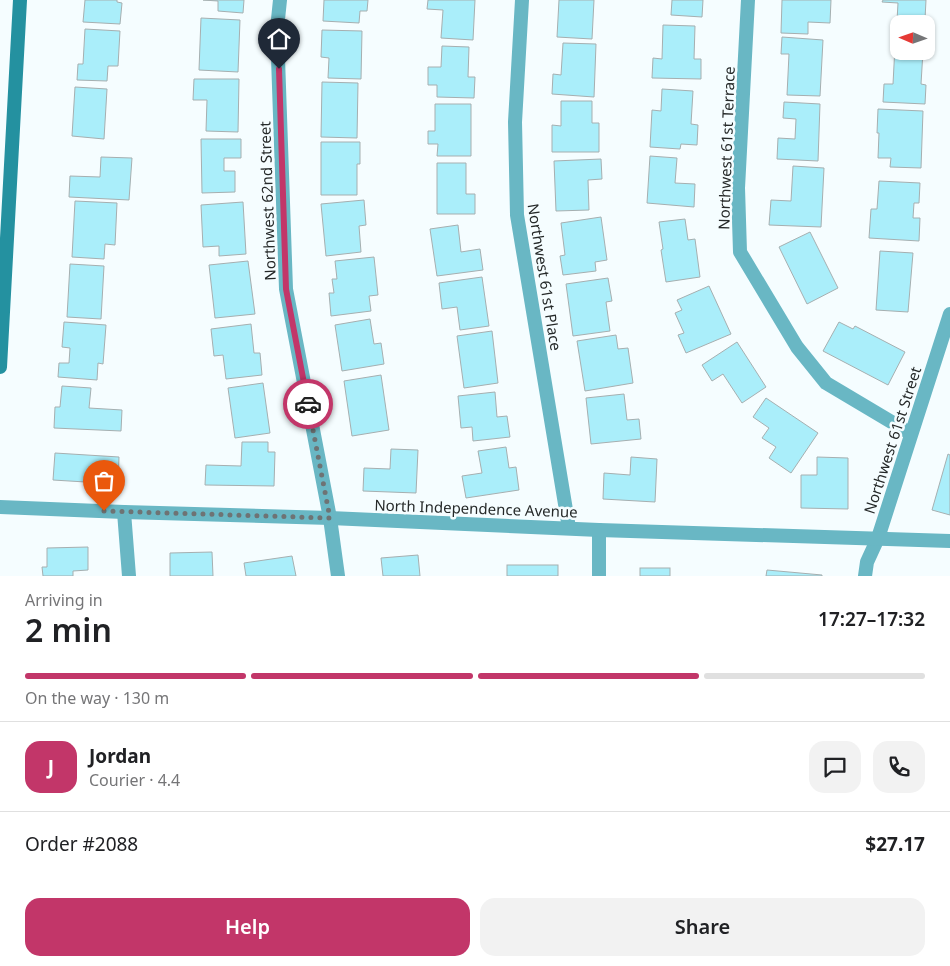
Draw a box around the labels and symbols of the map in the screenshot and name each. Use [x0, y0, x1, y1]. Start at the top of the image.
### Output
north arrow [890, 15, 935, 60]
pin [258, 18, 300, 69]
street label: Northwest 61st Terrace [713, 66, 739, 230]
street label: Northwest 62nd Street [254, 120, 280, 281]
street label: Northwest 61st Place [523, 202, 567, 352]
street label: Northwest 61st Street [859, 363, 925, 516]
courier [283, 379, 333, 429]
pin [83, 460, 125, 511]
street label: North Independence Avenue [374, 494, 578, 522]

